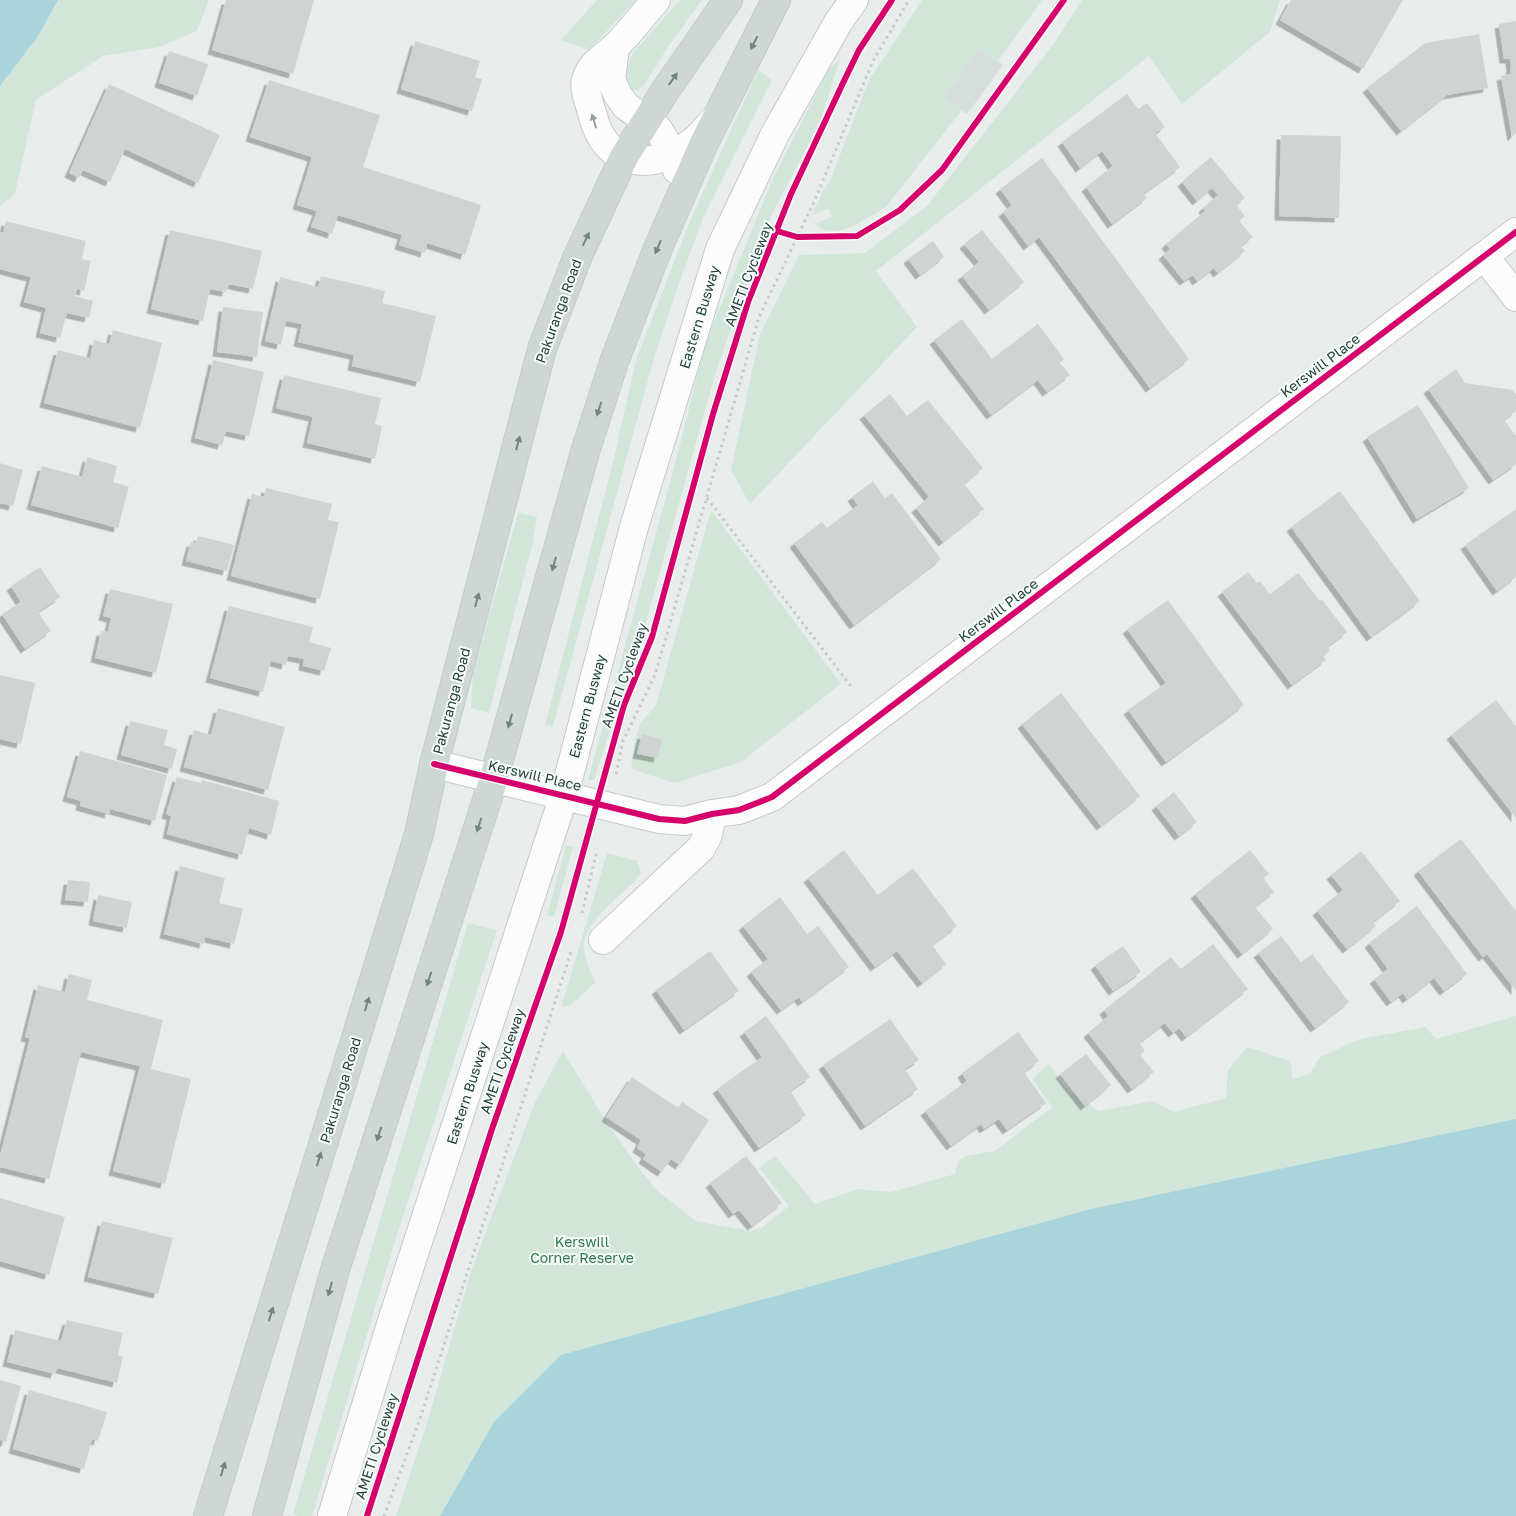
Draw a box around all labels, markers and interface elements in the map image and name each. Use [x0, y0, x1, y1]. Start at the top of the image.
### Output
one-way arrow [750, 36, 758, 51]
one-way arrow [668, 73, 678, 86]
one-way arrow [590, 113, 598, 128]
street label: AMETI Cycleway [720, 219, 776, 329]
one-way arrow [582, 232, 590, 246]
one-way arrow [654, 240, 662, 255]
street label: Pakuranga Road [531, 257, 585, 365]
street label: Eastern Busway [675, 263, 723, 371]
street label: Kerswill Place [1277, 330, 1363, 400]
one-way arrow [595, 401, 603, 416]
one-way arrow [514, 435, 522, 450]
one-way arrow [549, 557, 557, 572]
street label: Kerswill Place [955, 575, 1041, 645]
one-way arrow [473, 593, 481, 608]
street label: AMETI Cycleway [597, 620, 651, 730]
street label: Pakuranga Road [429, 646, 473, 756]
street label: Eastern Busway [565, 652, 609, 760]
one-way arrow [506, 713, 514, 728]
street label: Kerswill Place [487, 756, 583, 794]
one-way arrow [475, 817, 483, 832]
one-way arrow [425, 972, 433, 987]
one-way arrow [364, 996, 371, 1011]
street label: AMETI Cycleway [476, 1006, 528, 1116]
street label: Pakuranga Road [316, 1035, 364, 1145]
street label: Eastern Busway [442, 1039, 492, 1146]
one-way arrow [375, 1127, 383, 1142]
one-way arrow [315, 1151, 323, 1166]
park label: Kerswill Corner Reserve [530, 1233, 634, 1266]
one-way arrow [326, 1281, 334, 1296]
one-way arrow [267, 1306, 275, 1321]
street label: AMETI Cycleway [351, 1391, 401, 1501]
one-way arrow [219, 1462, 227, 1477]

